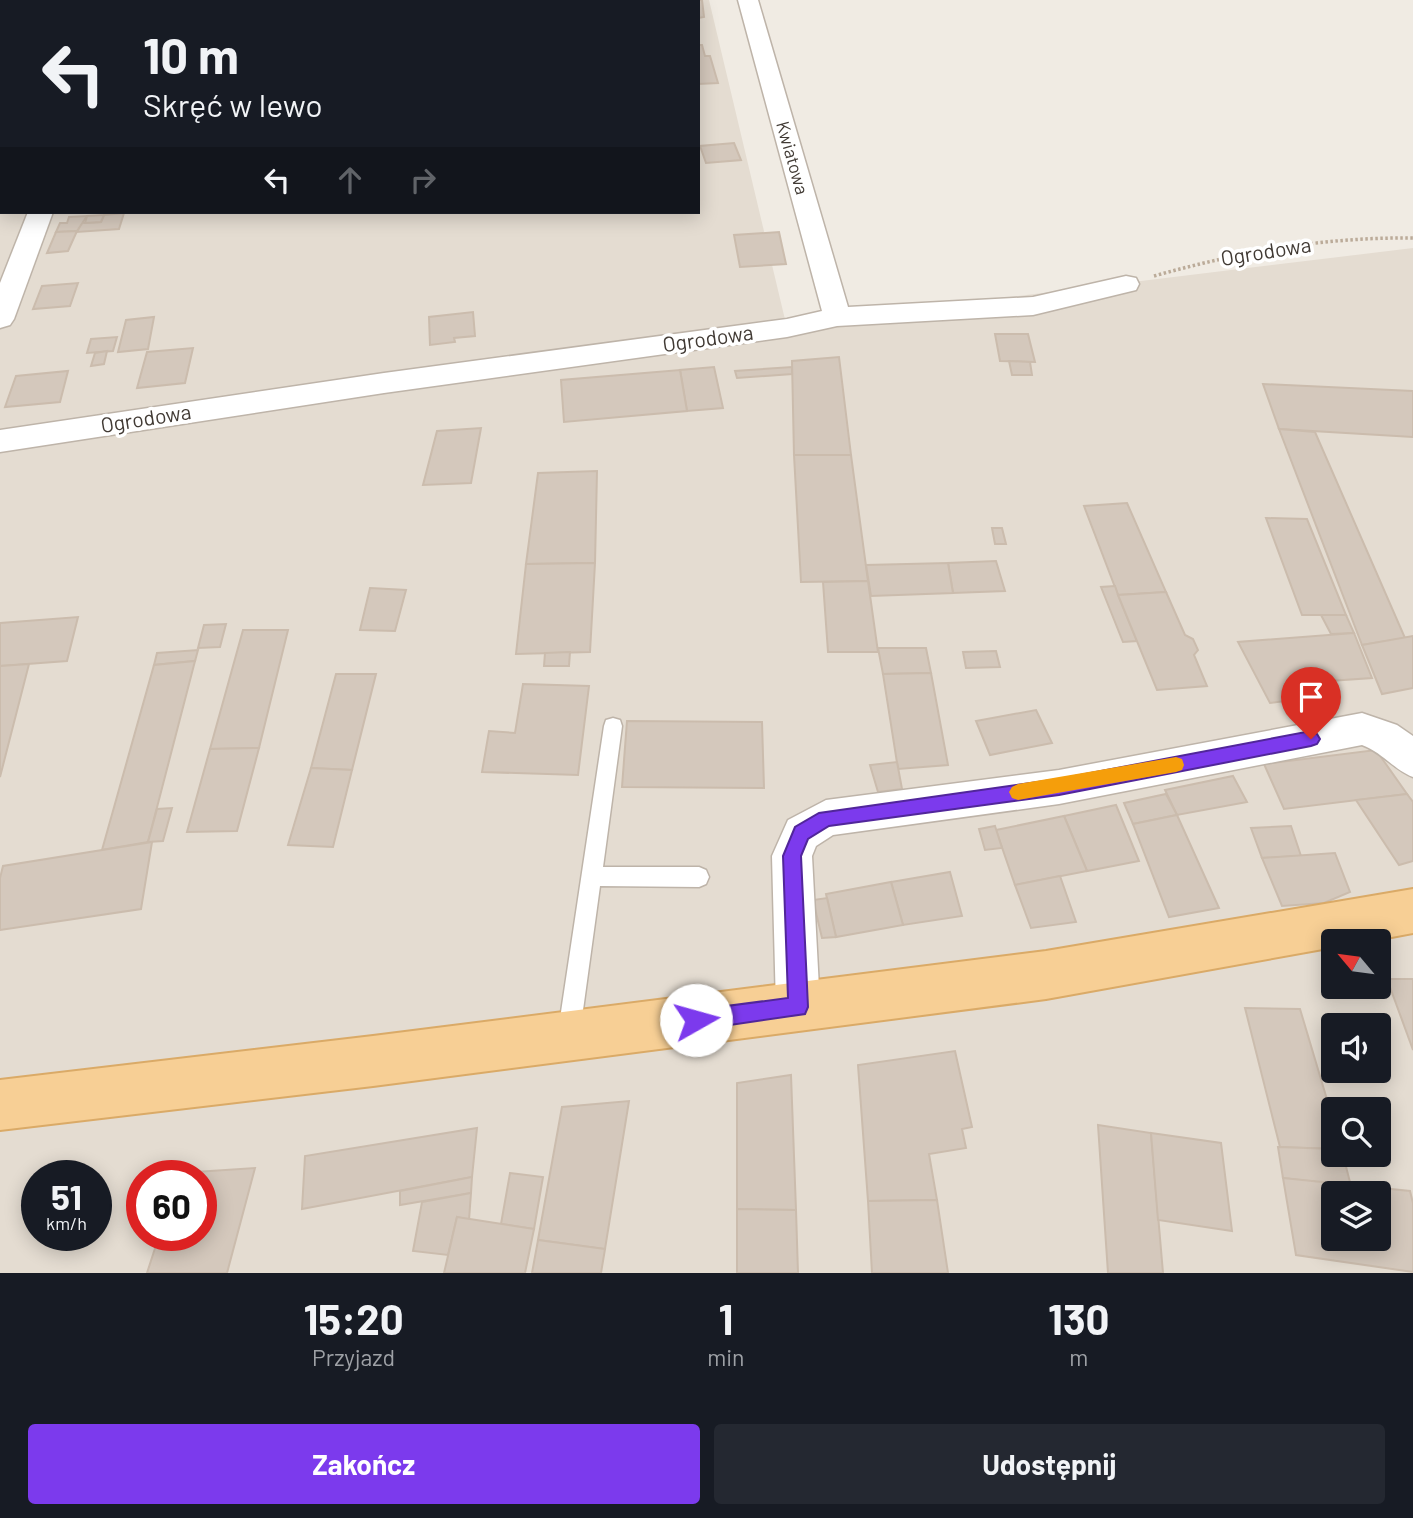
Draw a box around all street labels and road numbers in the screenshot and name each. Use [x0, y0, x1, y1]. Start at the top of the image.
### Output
street label: Kwiatowa [772, 119, 814, 197]
street label: Ogrodowa [1219, 231, 1313, 270]
street label: Ogrodowa [661, 319, 755, 356]
street label: Ogrodowa [99, 398, 193, 437]

